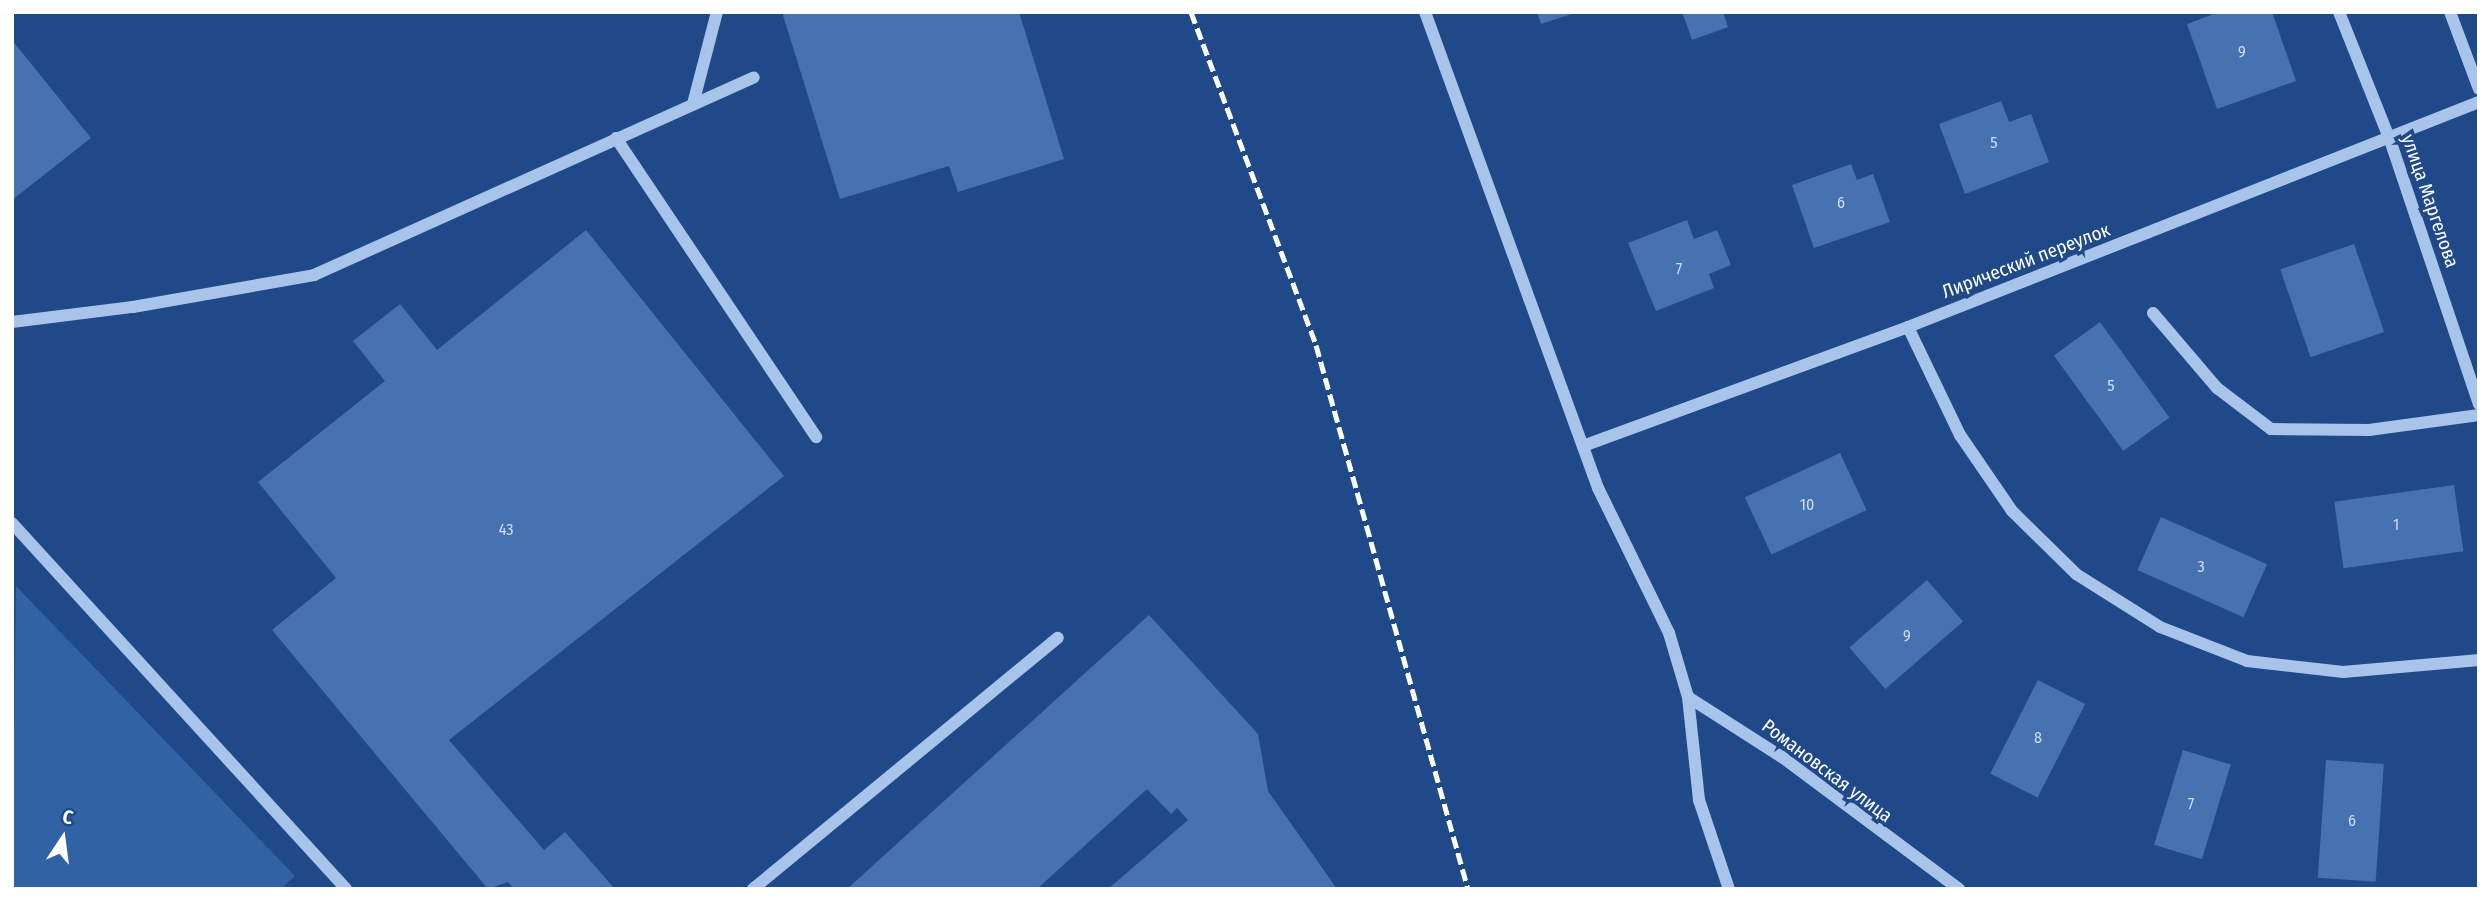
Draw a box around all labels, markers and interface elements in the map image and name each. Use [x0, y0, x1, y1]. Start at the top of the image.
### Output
house number: 9 [2238, 42, 2246, 62]
street label: улица Маргелова [2397, 131, 2463, 271]
house number: 5 [1990, 133, 1998, 153]
house number: 6 [1837, 193, 1845, 213]
street label: Лирический переулок [1939, 218, 2113, 304]
house number: 7 [1676, 259, 1682, 279]
house number: 5 [2107, 376, 2115, 396]
house number: 10 [1800, 495, 1814, 515]
house number: 1 [2393, 515, 2399, 535]
house number: 43 [499, 520, 513, 540]
house number: 3 [2197, 557, 2205, 577]
house number: 9 [1903, 626, 1911, 646]
street label: Романовская улица [1757, 715, 1897, 827]
house number: 8 [2034, 728, 2042, 748]
house number: 7 [2188, 794, 2194, 814]
north arrow [28, 803, 98, 873]
text: С [60, 805, 75, 829]
house number: 6 [2348, 811, 2356, 831]

